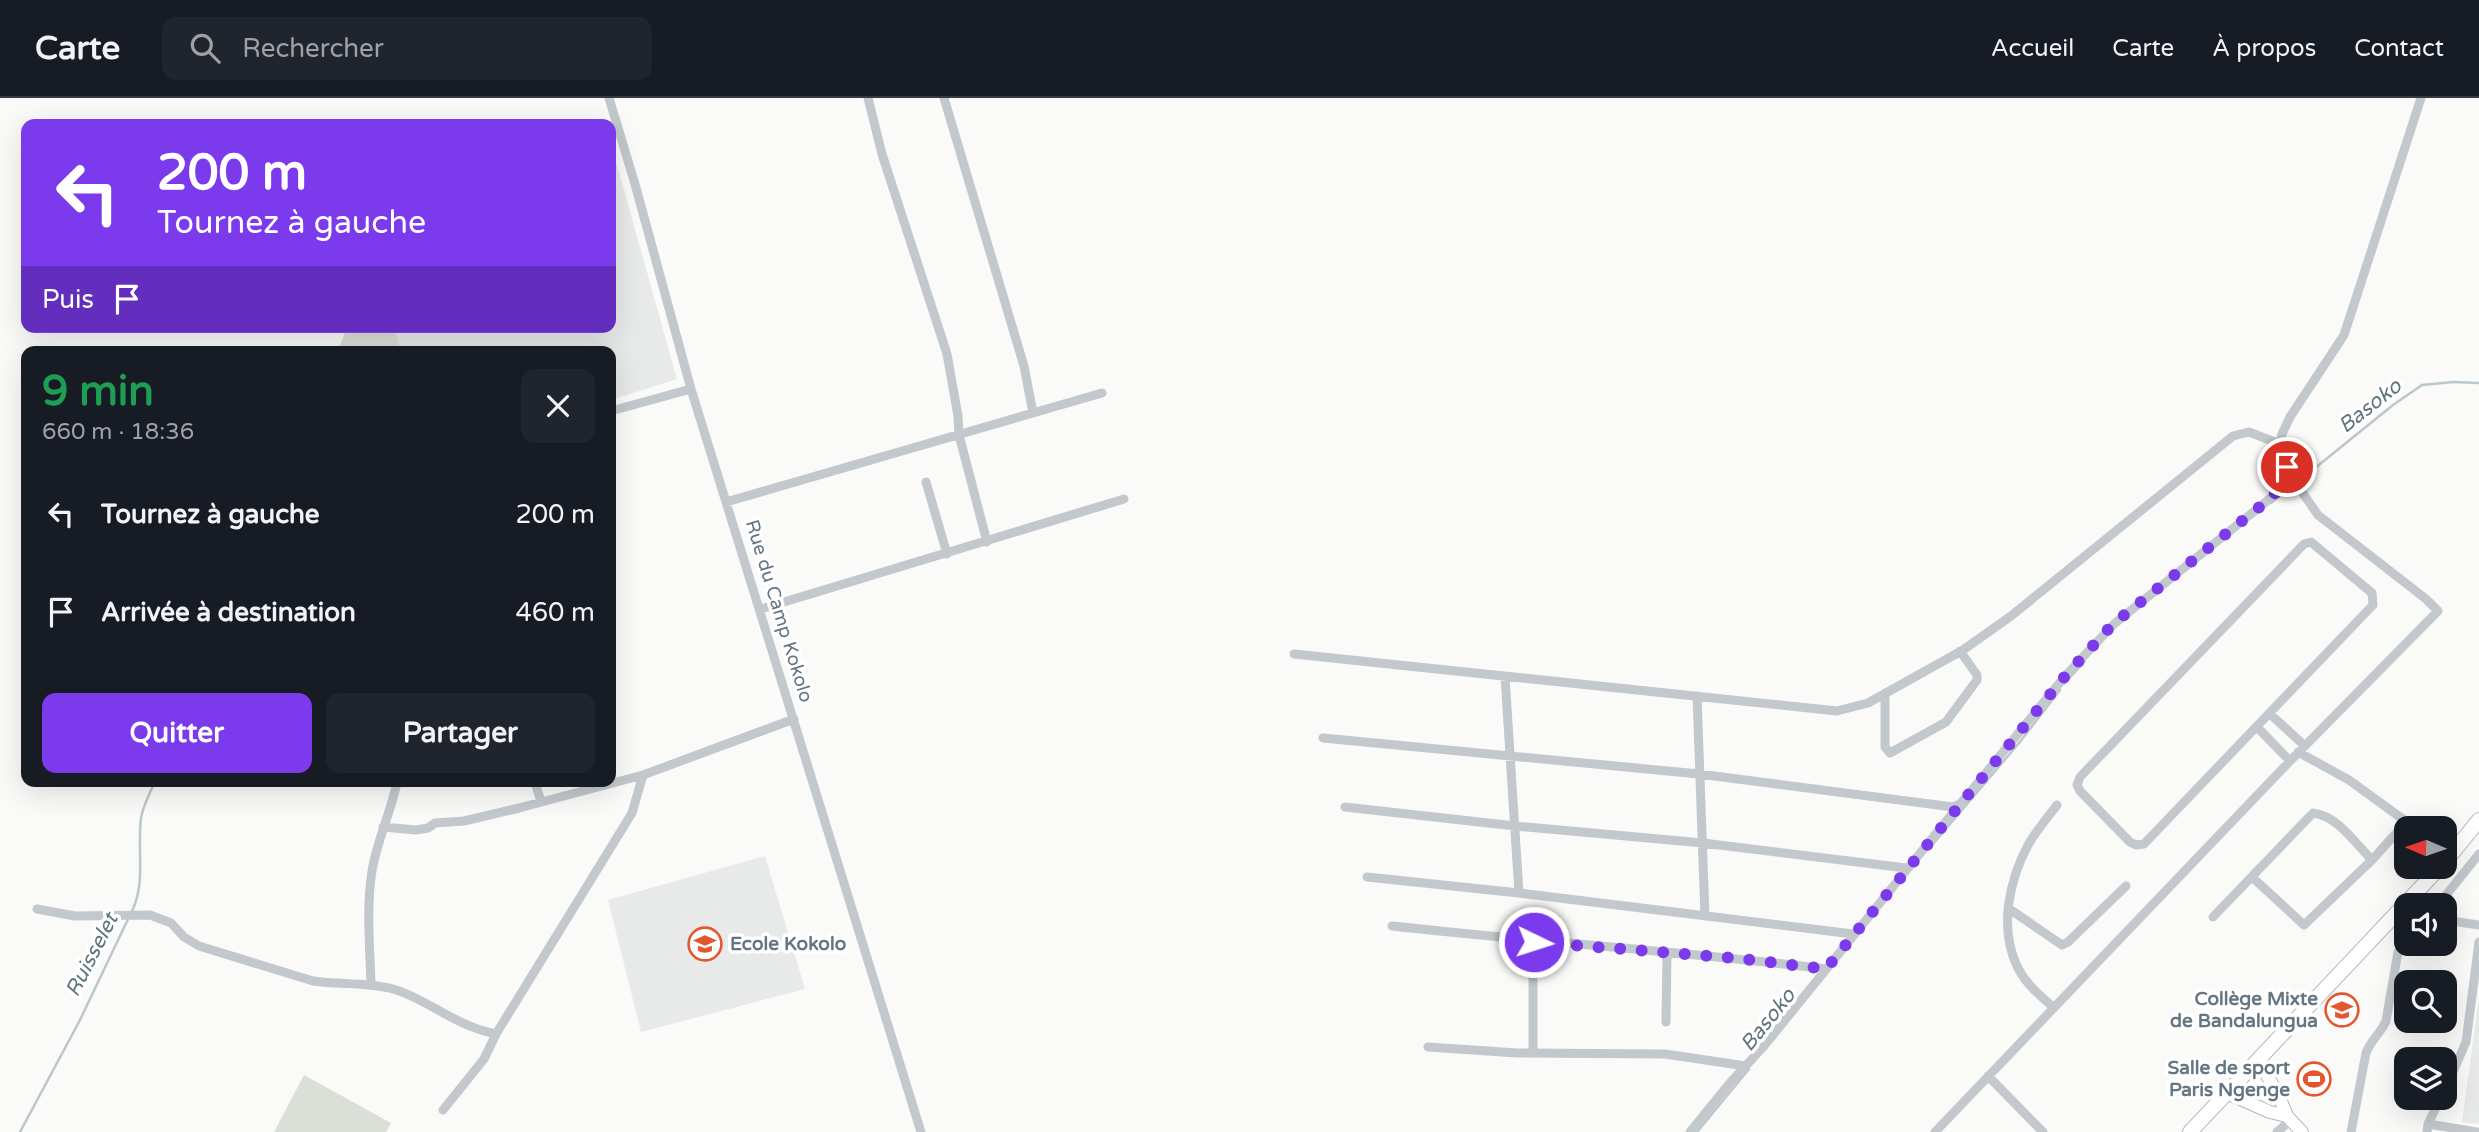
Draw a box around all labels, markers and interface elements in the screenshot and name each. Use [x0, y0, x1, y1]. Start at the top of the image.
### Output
search box [162, 17, 652, 80]
text: Carte [35, 29, 120, 68]
icon: search [186, 29, 224, 67]
text: Rechercher [242, 33, 384, 64]
text: Accueil [1991, 34, 2074, 63]
text: Carte [2112, 34, 2174, 63]
text: À propos [2212, 34, 2316, 63]
text: Contact [2354, 34, 2444, 63]
text: 200 m [157, 144, 307, 203]
icon: left [42, 147, 133, 238]
text: Tournez à gauche [157, 204, 426, 242]
icon: arrive [108, 280, 146, 318]
text: Puis [42, 284, 94, 315]
text: 9 min [42, 366, 154, 417]
button: close [521, 369, 595, 443]
water label: Basoko [2333, 373, 2408, 438]
text: 660 m · 18:36 [42, 418, 194, 446]
pin [2257, 437, 2317, 497]
icon: arrive [2268, 448, 2306, 486]
icon: left [42, 495, 80, 533]
text: Tournez à gauche [101, 499, 320, 530]
text: 200 m [515, 499, 595, 530]
street label: Rue du Camp Kokolo [741, 517, 817, 705]
icon: arrive [42, 593, 80, 631]
text: Arrivée à destination [101, 597, 356, 628]
text: 460 m [515, 597, 595, 628]
button: Quitter [42, 693, 312, 773]
button: Partager [326, 693, 595, 773]
north arrow [2394, 816, 2457, 878]
map controls [2394, 816, 2457, 1110]
button: sound [2394, 893, 2457, 956]
position arrow [1497, 905, 1571, 979]
water label: Ruisselet [60, 907, 124, 1001]
school or university icon: Ecole Kokolo [686, 925, 724, 963]
place label: Ecole Kokolo [730, 933, 846, 955]
button: search [2394, 970, 2457, 1033]
water label: Basoko [1735, 983, 1802, 1056]
place label: Collège Mixte de Bandalungua [2170, 988, 2318, 1033]
school or university icon: Collège Mixte de Bandalungua [2323, 991, 2361, 1029]
button: layers [2394, 1047, 2457, 1110]
place label: Salle de sport Paris Ngenge [2168, 1057, 2291, 1102]
sports icon: Salle de sport Paris Ngenge [2295, 1060, 2333, 1098]

